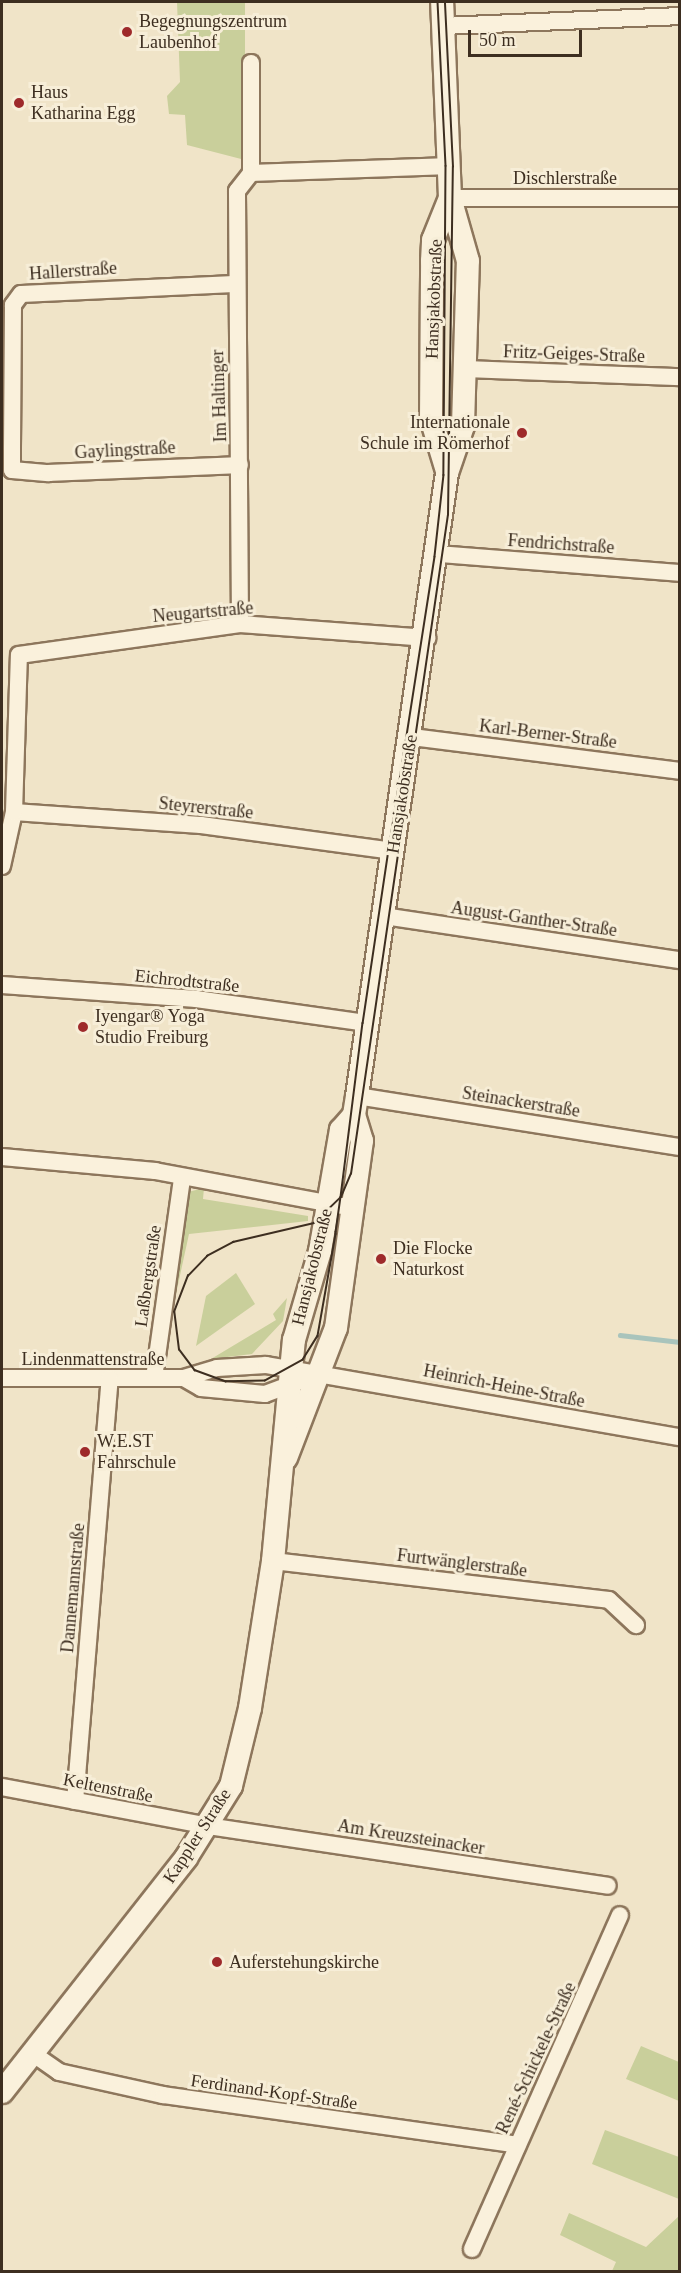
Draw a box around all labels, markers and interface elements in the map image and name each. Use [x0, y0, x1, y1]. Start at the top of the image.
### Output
place label: Begegnungszentrum Laubenhof [139, 11, 287, 54]
scale bar [471, 18, 585, 56]
marker: Begegnungszentrum Laubenhof [120, 25, 134, 39]
text: 50 m [479, 30, 516, 50]
place label: Haus Katharina Egg [31, 82, 135, 124]
marker: Haus Katharina Egg [12, 96, 26, 110]
street label: Dischlerstraße [513, 167, 617, 189]
street label: Hansjakobstraße [421, 239, 447, 359]
street label: Hallerstraße [28, 257, 118, 285]
street label: Fritz-Geiges-Straße [503, 341, 645, 367]
street label: Im Haltinger [207, 349, 231, 443]
place label: Internationale Schule im Römerhof [360, 412, 510, 454]
marker: Internationale Schule im Römerhof [515, 426, 529, 440]
street label: Gaylingstraße [74, 437, 176, 463]
street label: Fendrichstraße [507, 529, 615, 559]
street label: Neugartstraße [152, 597, 254, 627]
street label: Karl-Berner-Straße [478, 715, 618, 753]
street label: Hansjakobstraße [382, 733, 422, 855]
street label: Steyrerstraße [158, 792, 254, 824]
street label: August-Ganther-Straße [450, 897, 618, 941]
street label: Eichrodtstraße [134, 965, 240, 997]
place label: Iyengar® Yoga Studio Freiburg [95, 1006, 208, 1048]
marker: Iyengar® Yoga Studio Freiburg [76, 1020, 90, 1034]
street label: Steinackerstraße [461, 1082, 581, 1122]
street label: Hansjakobstraße [287, 1206, 337, 1328]
street label: Laßbergstraße [130, 1224, 166, 1328]
place label: Die Flocke Naturkost [393, 1238, 472, 1280]
marker: Die Flocke Naturkost [374, 1252, 388, 1266]
street label: Lindenmattenstraße [22, 1348, 164, 1370]
street label: Heinrich-Heine-Straße [421, 1360, 587, 1412]
place label: W.E.ST Fahrschule [97, 1431, 176, 1474]
marker: W.E.ST Fahrschule [78, 1445, 92, 1459]
street label: Dannemannstraße [57, 1522, 89, 1654]
street label: Furtwänglerstraße [396, 1544, 528, 1582]
street label: Keltenstraße [61, 1769, 155, 1807]
street label: Kappler Straße [158, 1785, 236, 1887]
street label: Am Kreuzsteinacker [336, 1815, 486, 1859]
place label: Auferstehungskirche [229, 1951, 379, 1973]
marker: Auferstehungskirche [210, 1955, 224, 1969]
street label: René-Schickele-Straße [491, 1979, 581, 2137]
street label: Ferdinand-Kopf-Straße [189, 2070, 359, 2114]

